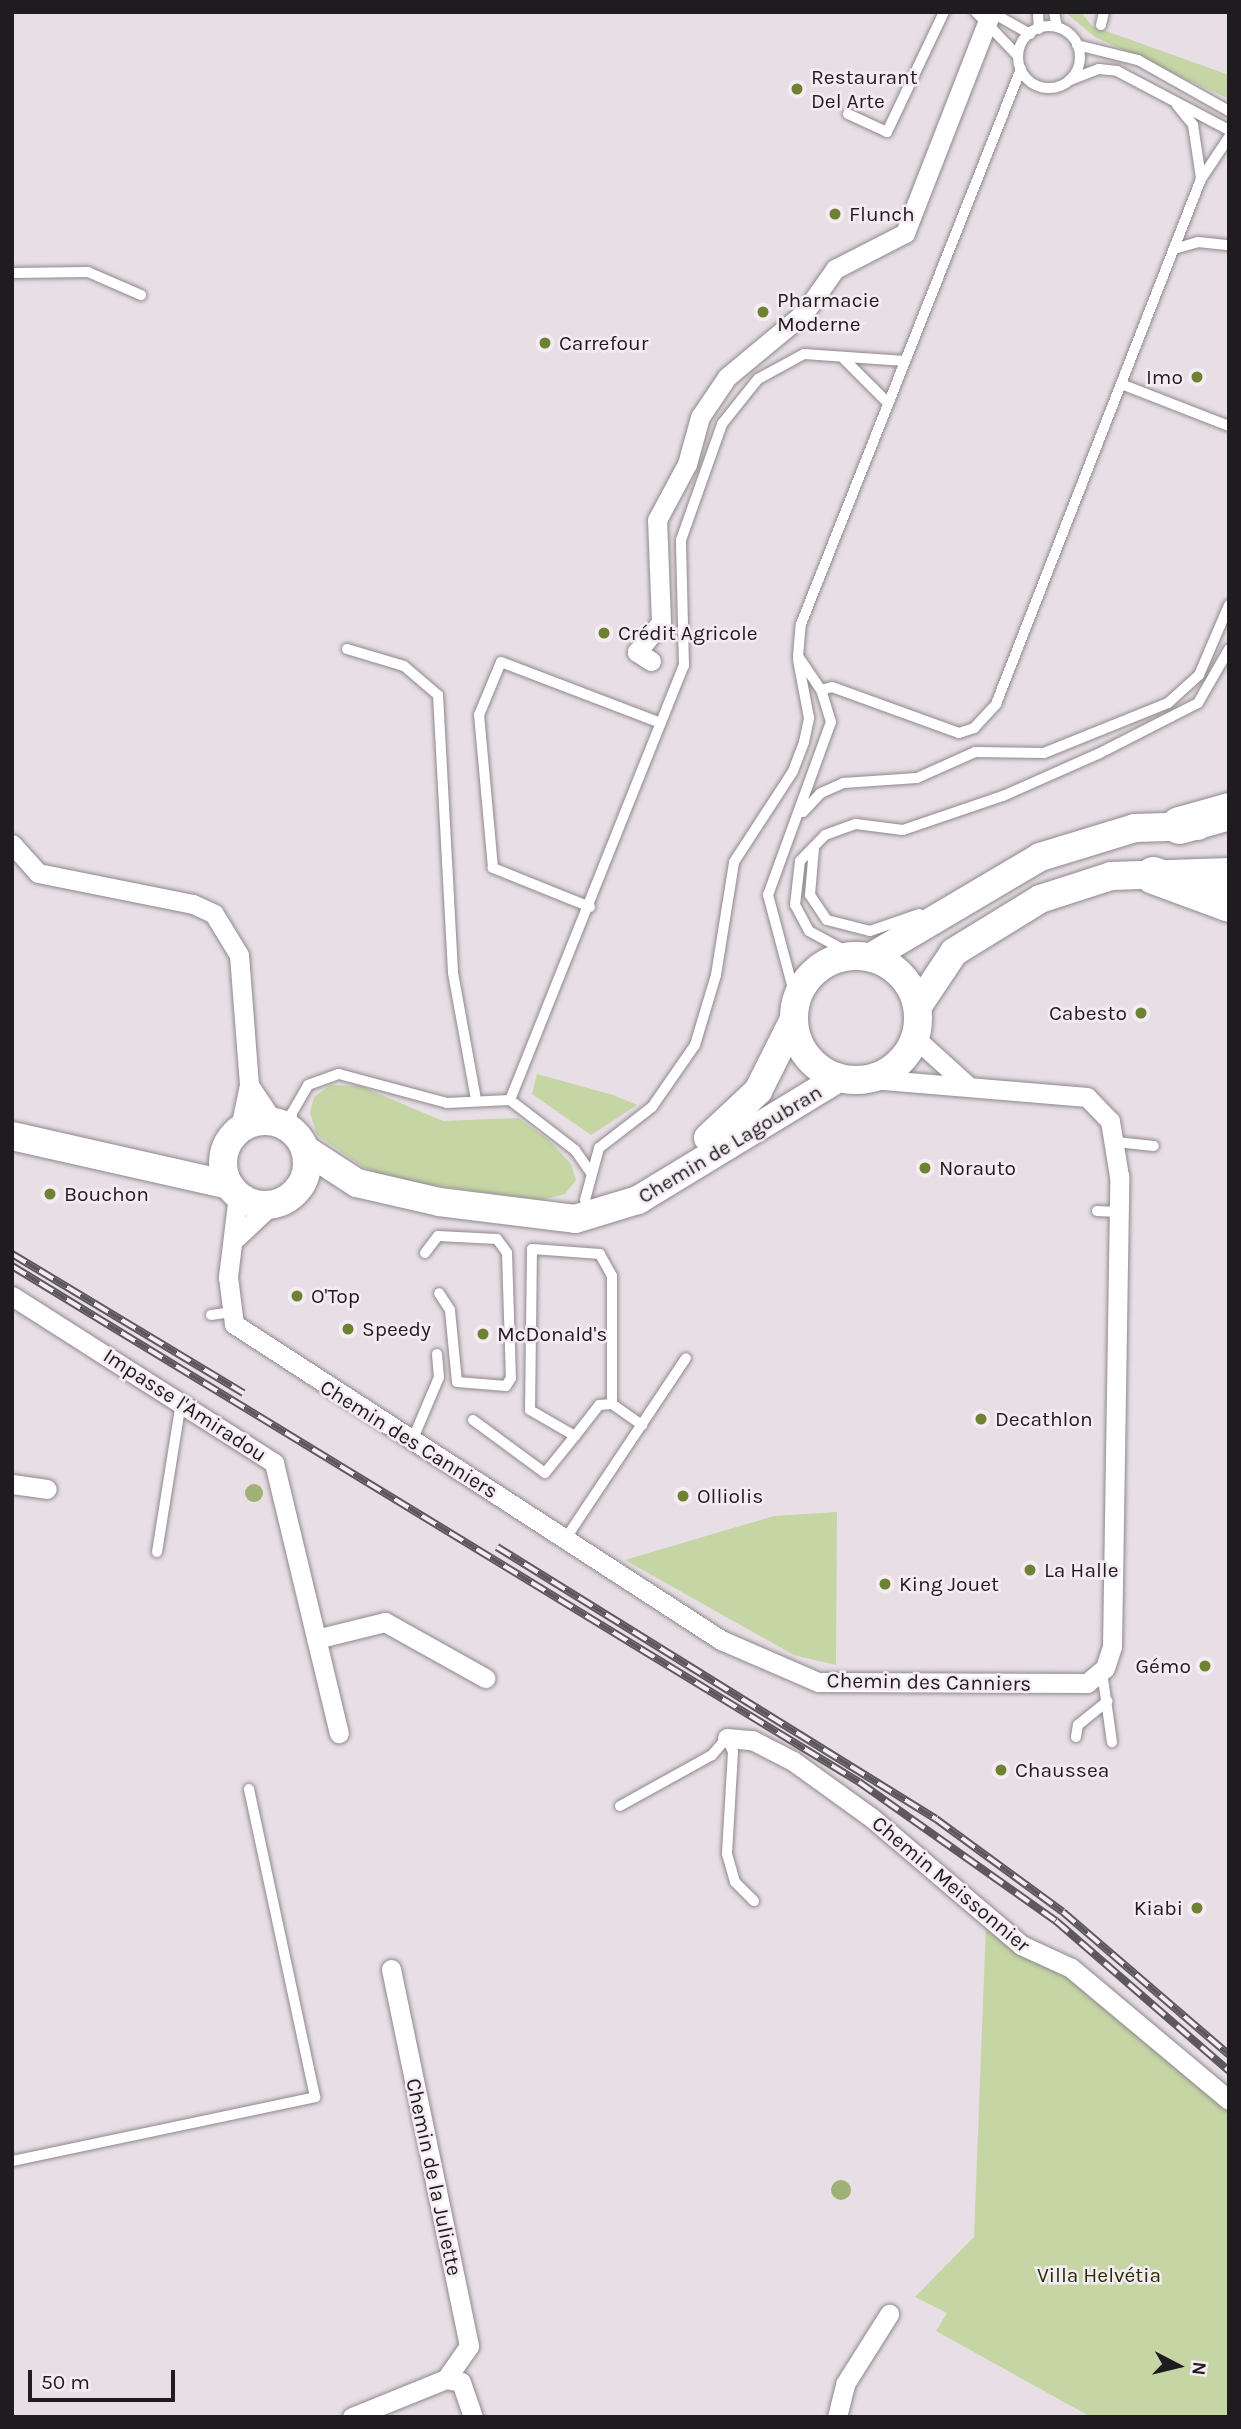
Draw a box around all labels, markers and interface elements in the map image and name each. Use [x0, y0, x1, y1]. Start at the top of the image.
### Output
place label: Restaurant Del Arte [811, 64, 918, 114]
marker: Restaurant Del Arte [789, 81, 805, 97]
place label: Flunch [849, 201, 915, 227]
marker: Flunch [827, 206, 843, 222]
place label: Pharmacie Moderne [777, 287, 880, 337]
marker: Pharmacie Moderne [755, 304, 771, 320]
place label: Carrefour [559, 330, 648, 356]
marker: Carrefour [537, 335, 553, 351]
place label: Imo [1146, 364, 1183, 390]
marker: Imo [1189, 369, 1205, 385]
place label: Crédit Agricole [618, 620, 758, 646]
marker: Crédit Agricole [596, 625, 612, 641]
place label: Cabesto [1049, 1000, 1127, 1026]
marker: Cabesto [1133, 1005, 1149, 1021]
street label: Chemin de Lagoubran [634, 1079, 826, 1209]
place label: Norauto [939, 1155, 1016, 1181]
marker: Norauto [917, 1160, 933, 1176]
place label: Bouchon [64, 1181, 149, 1207]
marker: Bouchon [42, 1186, 58, 1202]
place label: O'Top [311, 1283, 360, 1309]
marker: O'Top [289, 1288, 305, 1304]
place label: Speedy [362, 1316, 431, 1342]
marker: Speedy [340, 1321, 356, 1337]
place label: McDonald's [497, 1321, 607, 1347]
marker: McDonald's [475, 1326, 491, 1342]
street label: Impasse l'Amiradou [99, 1343, 271, 1467]
street label: Chemin des Canniers [316, 1374, 502, 1504]
place label: Decathlon [995, 1406, 1093, 1432]
marker: Decathlon [973, 1411, 989, 1427]
place label: Olliolis [697, 1483, 763, 1509]
marker: Olliolis [675, 1488, 691, 1504]
place label: La Halle [1044, 1557, 1119, 1583]
marker: La Halle [1022, 1562, 1038, 1578]
place label: King Jouet [899, 1571, 999, 1597]
marker: King Jouet [877, 1576, 893, 1592]
place label: Gémo [1136, 1653, 1191, 1679]
marker: Gémo [1197, 1658, 1213, 1674]
street label: Chemin des Canniers [826, 1668, 1032, 1696]
place label: Chaussea [1015, 1757, 1109, 1783]
marker: Chaussea [993, 1762, 1009, 1778]
street label: Chemin Meissonnier [867, 1811, 1035, 1957]
place label: Kiabi [1134, 1895, 1183, 1921]
marker: Kiabi [1189, 1900, 1205, 1916]
street label: Chemin de la Juliette [401, 2076, 467, 2278]
park label: Villa Helvétia [1037, 2262, 1161, 2288]
north arrow [1143, 2331, 1213, 2401]
scale bar [32, 2356, 178, 2400]
text: N [1187, 2360, 1211, 2377]
text: 50 m [41, 2370, 90, 2394]

